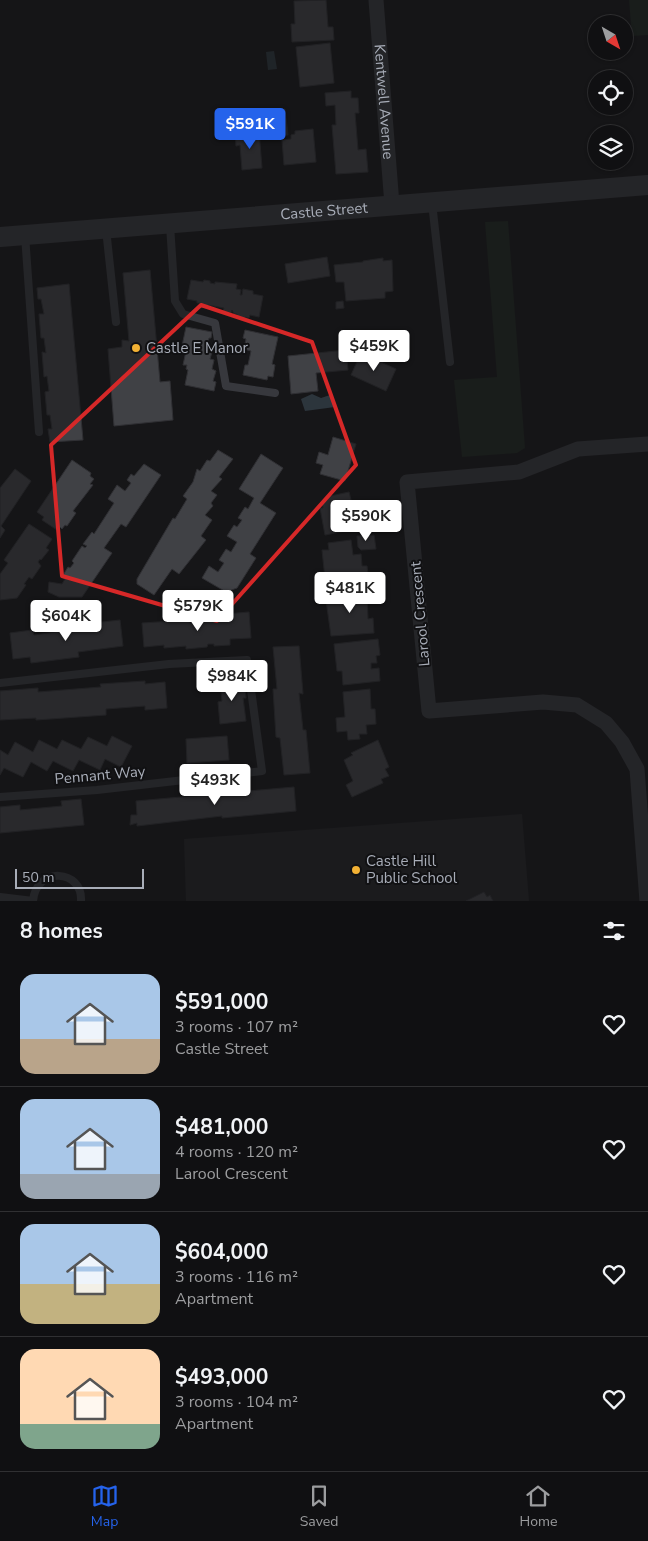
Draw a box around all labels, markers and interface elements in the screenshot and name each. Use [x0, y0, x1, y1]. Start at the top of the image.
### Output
north arrow [588, 15, 632, 60]
map controls [588, 15, 633, 170]
street label: Kentwell Avenue [369, 43, 398, 160]
button: locate [588, 70, 633, 115]
pin: $591K [215, 108, 285, 150]
text: $591K [225, 113, 275, 135]
button: layers [588, 125, 633, 170]
street label: Castle Street [280, 197, 369, 224]
pin: $459K [339, 330, 409, 372]
text: $459K [349, 335, 399, 357]
place label: Castle E Manor [146, 338, 249, 358]
marker: Castle E Manor [130, 342, 142, 354]
pin: $590K [331, 500, 401, 542]
text: $590K [341, 505, 391, 527]
street label: Larool Crescent [405, 560, 435, 667]
pin: $481K [315, 572, 385, 614]
text: $481K [325, 577, 375, 599]
pin: $579K [163, 590, 233, 632]
text: $579K [173, 595, 223, 617]
pin: $604K [31, 600, 101, 642]
text: $604K [41, 605, 91, 627]
pin: $984K [197, 660, 267, 702]
text: $984K [207, 665, 257, 687]
street label: Pennant Way [54, 761, 146, 789]
pin: $493K [180, 764, 250, 806]
text: $493K [190, 769, 240, 791]
place label: Castle Hill Public School [366, 851, 458, 888]
marker: Castle Hill Public School [350, 864, 362, 876]
scale bar [15, 866, 144, 889]
text: 50 m [22, 868, 54, 887]
text: 8 homes [20, 917, 103, 945]
icon: filters [600, 917, 628, 945]
text: $591,000 [175, 988, 268, 1016]
icon: home [60, 994, 120, 1054]
icon: heart [600, 1010, 628, 1038]
text: 3 rooms · 107 m² [175, 1016, 298, 1038]
text: Castle Street [175, 1038, 268, 1060]
text: $481,000 [175, 1113, 268, 1141]
icon: home [60, 1119, 120, 1179]
icon: heart [600, 1135, 628, 1163]
text: 4 rooms · 120 m² [175, 1141, 298, 1163]
text: Larool Crescent [175, 1163, 287, 1185]
text: $604,000 [175, 1238, 268, 1266]
icon: home [60, 1244, 120, 1304]
icon: heart [600, 1260, 628, 1288]
text: 3 rooms · 116 m² [175, 1266, 298, 1288]
text: Apartment [175, 1288, 253, 1310]
text: $493,000 [175, 1363, 268, 1391]
icon: home [60, 1369, 120, 1429]
icon: heart [600, 1385, 628, 1413]
text: 3 rooms · 104 m² [175, 1391, 298, 1413]
text: Apartment [175, 1413, 253, 1435]
tab: Map [91, 1482, 119, 1531]
tab: Saved [300, 1482, 338, 1531]
tab: Home [520, 1482, 557, 1531]

